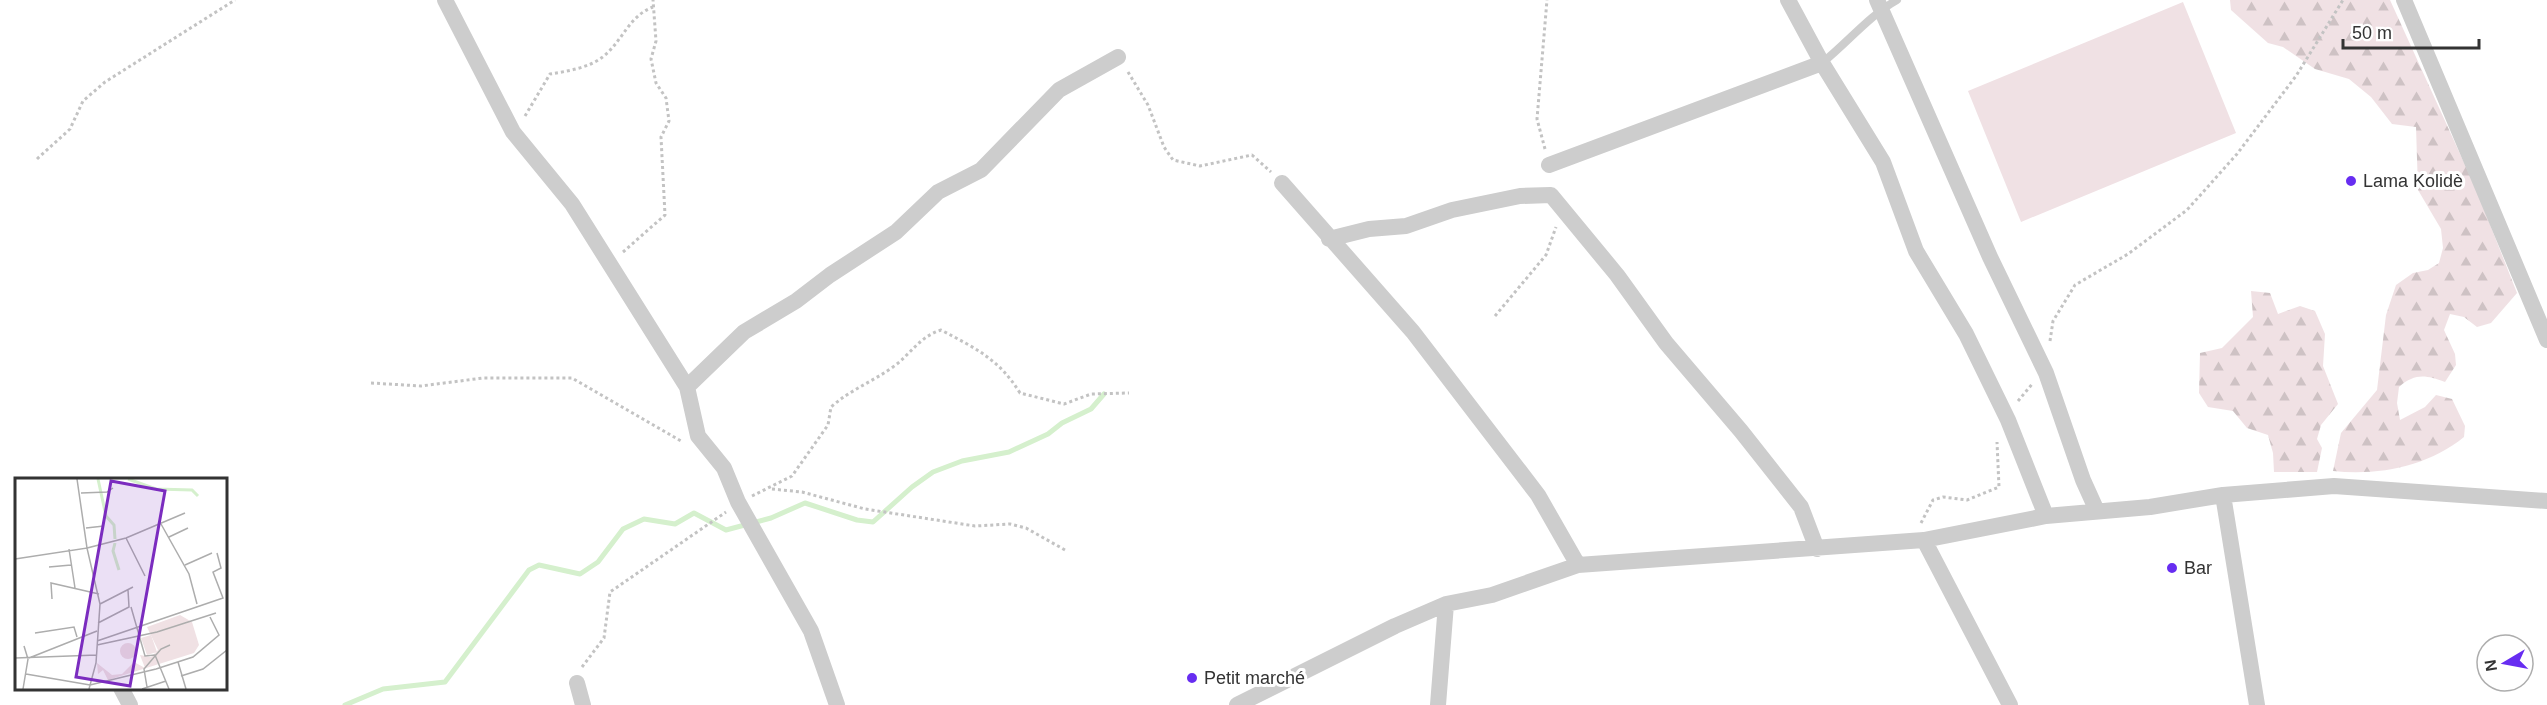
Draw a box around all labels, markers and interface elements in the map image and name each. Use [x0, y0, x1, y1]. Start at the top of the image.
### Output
scale bar [2343, 12, 2480, 50]
text: 50 m [2352, 23, 2392, 43]
place label: Lama Kolidè [2363, 171, 2463, 191]
marker: Lama Kolidè [2344, 174, 2358, 188]
inset map [15, 478, 226, 690]
place label: Bar [2184, 558, 2212, 578]
marker: Bar [2165, 561, 2179, 575]
north arrow [2475, 633, 2535, 693]
text: N [2481, 658, 2500, 673]
place label: Petit marché [1204, 668, 1305, 688]
marker: Petit marché [1185, 671, 1199, 685]

